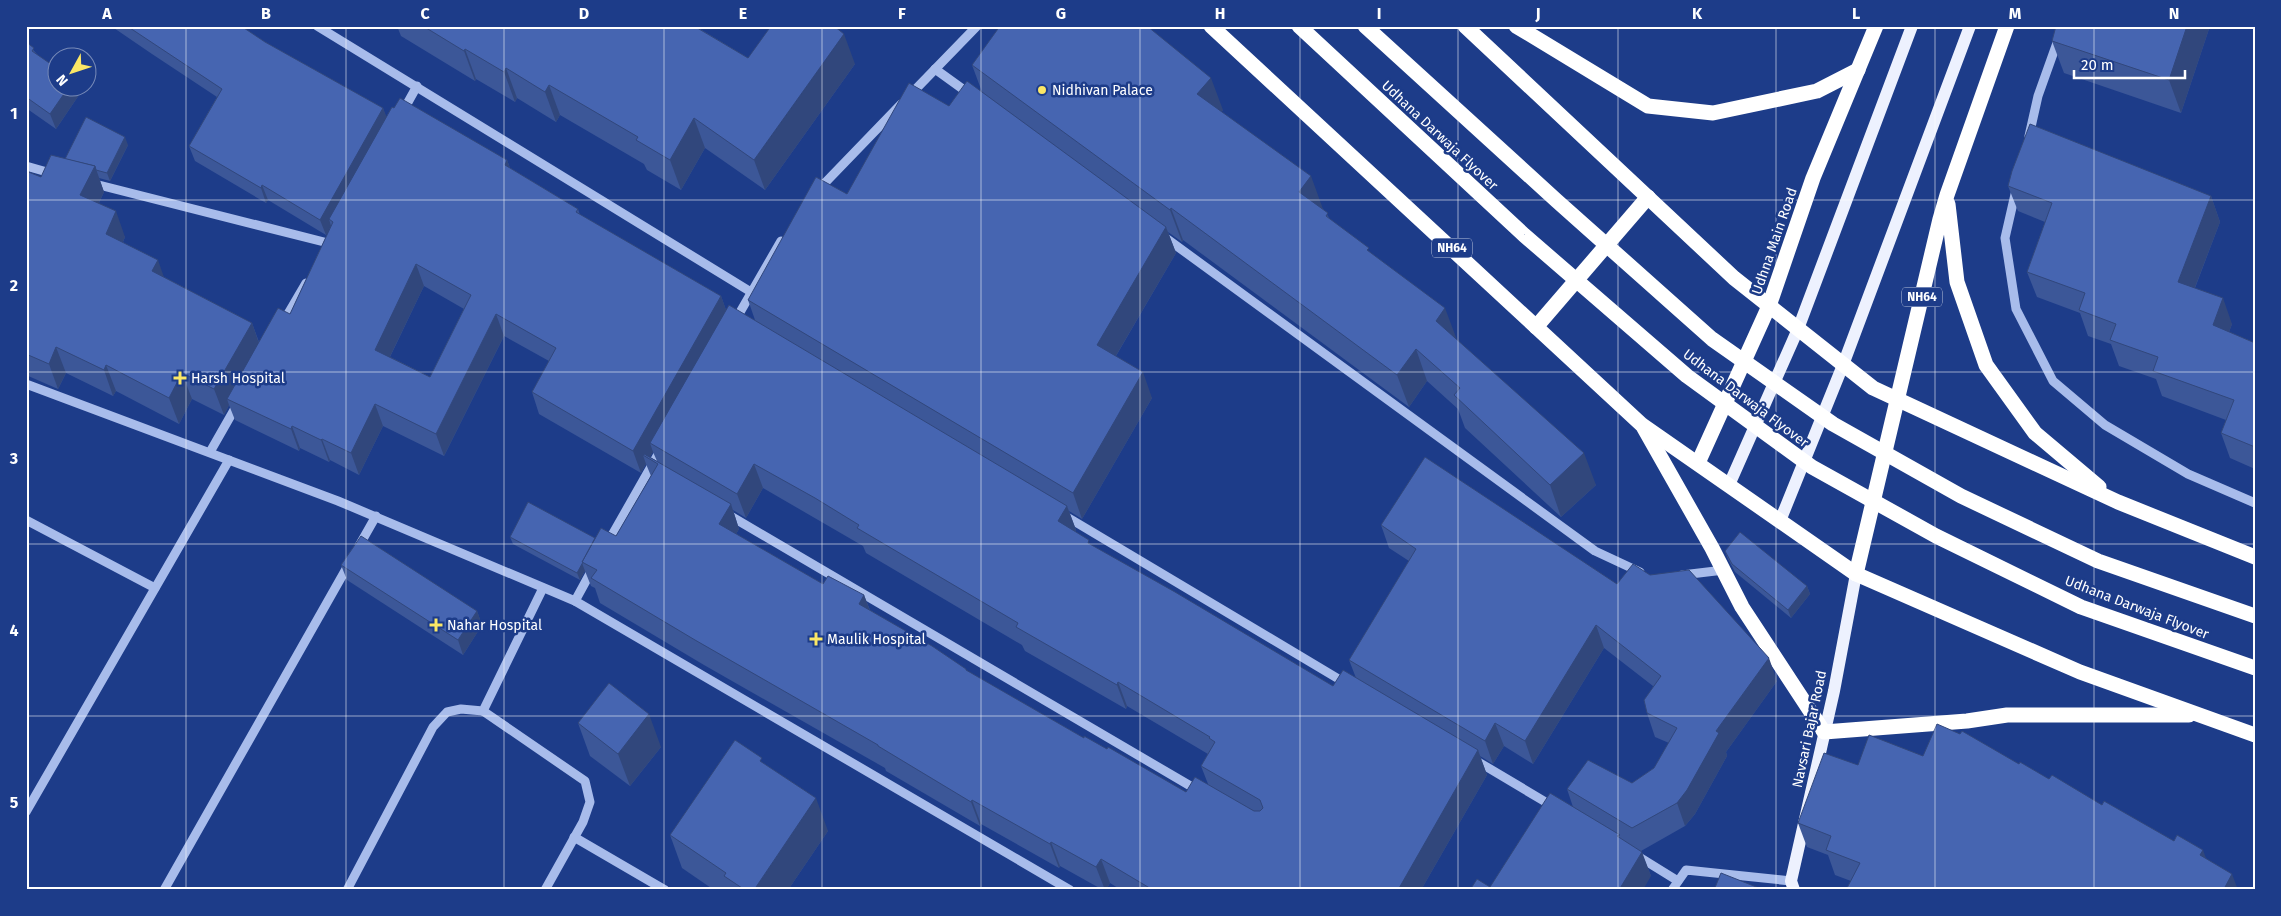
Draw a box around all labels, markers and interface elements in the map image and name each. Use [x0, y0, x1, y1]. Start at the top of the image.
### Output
text: A [101, 4, 112, 23]
text: B [261, 4, 271, 23]
text: C [420, 4, 430, 23]
text: D [579, 4, 589, 23]
text: E [739, 4, 747, 23]
text: F [898, 4, 906, 23]
text: G [1056, 4, 1066, 23]
text: H [1215, 4, 1225, 23]
text: I [1377, 4, 1381, 23]
text: J [1534, 4, 1541, 23]
text: K [1692, 4, 1703, 23]
text: L [1852, 4, 1860, 23]
text: M [2009, 4, 2022, 23]
text: N [2169, 4, 2179, 23]
north arrow [48, 48, 98, 98]
scale bar [2074, 48, 2185, 80]
text: 20 m [2081, 56, 2114, 74]
text: N [53, 71, 72, 89]
street label: Udhana Darwaja Flyover [1378, 77, 1502, 194]
place label: Nidhivan Palace [1052, 82, 1153, 99]
marker: Nidhivan Palace [1036, 84, 1048, 96]
text: 1 [10, 104, 18, 123]
street label: Udhna Main Road [1748, 185, 1801, 297]
road number: NH64 [1432, 238, 1472, 258]
text: 2 [10, 276, 18, 295]
road number: NH64 [1902, 288, 1942, 306]
street label: Udhana Darwaja Flyover [1679, 346, 1812, 452]
place label: Harsh Hospital [191, 370, 285, 387]
marker: Harsh Hospital [173, 371, 187, 385]
text: 3 [9, 449, 18, 468]
street label: Udhana Darwaja Flyover [2062, 572, 2212, 643]
place label: Nahar Hospital [447, 617, 542, 634]
marker: Nahar Hospital [429, 618, 443, 632]
text: 4 [9, 621, 19, 640]
place label: Maulik Hospital [827, 631, 926, 648]
marker: Maulik Hospital [809, 632, 823, 646]
street label: Navsari Bajar Road [1789, 669, 1830, 789]
text: 5 [10, 793, 19, 812]

